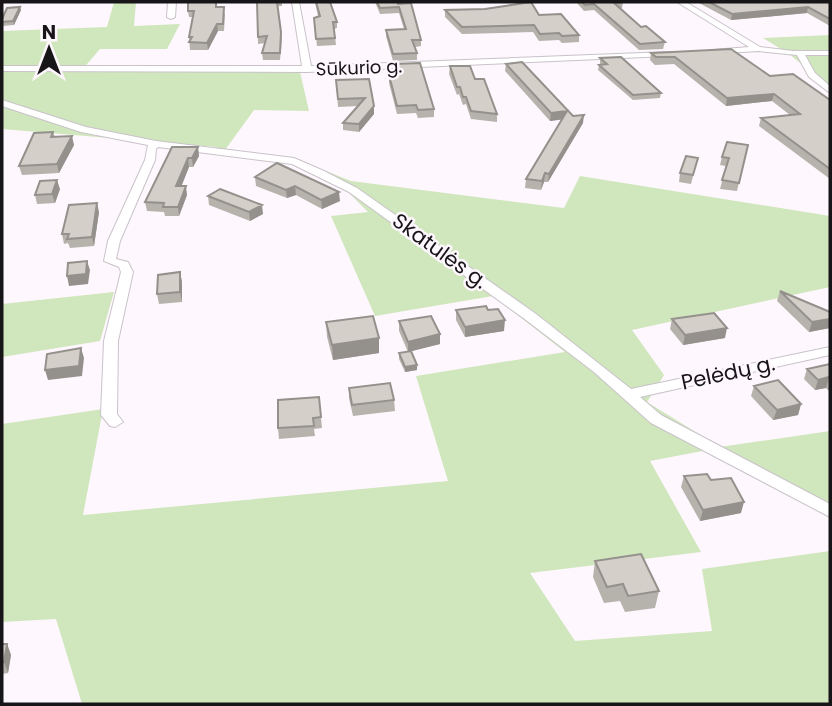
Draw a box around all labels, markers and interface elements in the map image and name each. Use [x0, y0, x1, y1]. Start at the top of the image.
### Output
north arrow [14, 14, 84, 84]
text: N [42, 19, 56, 46]
street label: Sūkurio g. [315, 54, 403, 81]
street label: Skatulės g. [387, 206, 494, 295]
street label: Pelėdų g. [678, 348, 777, 397]

